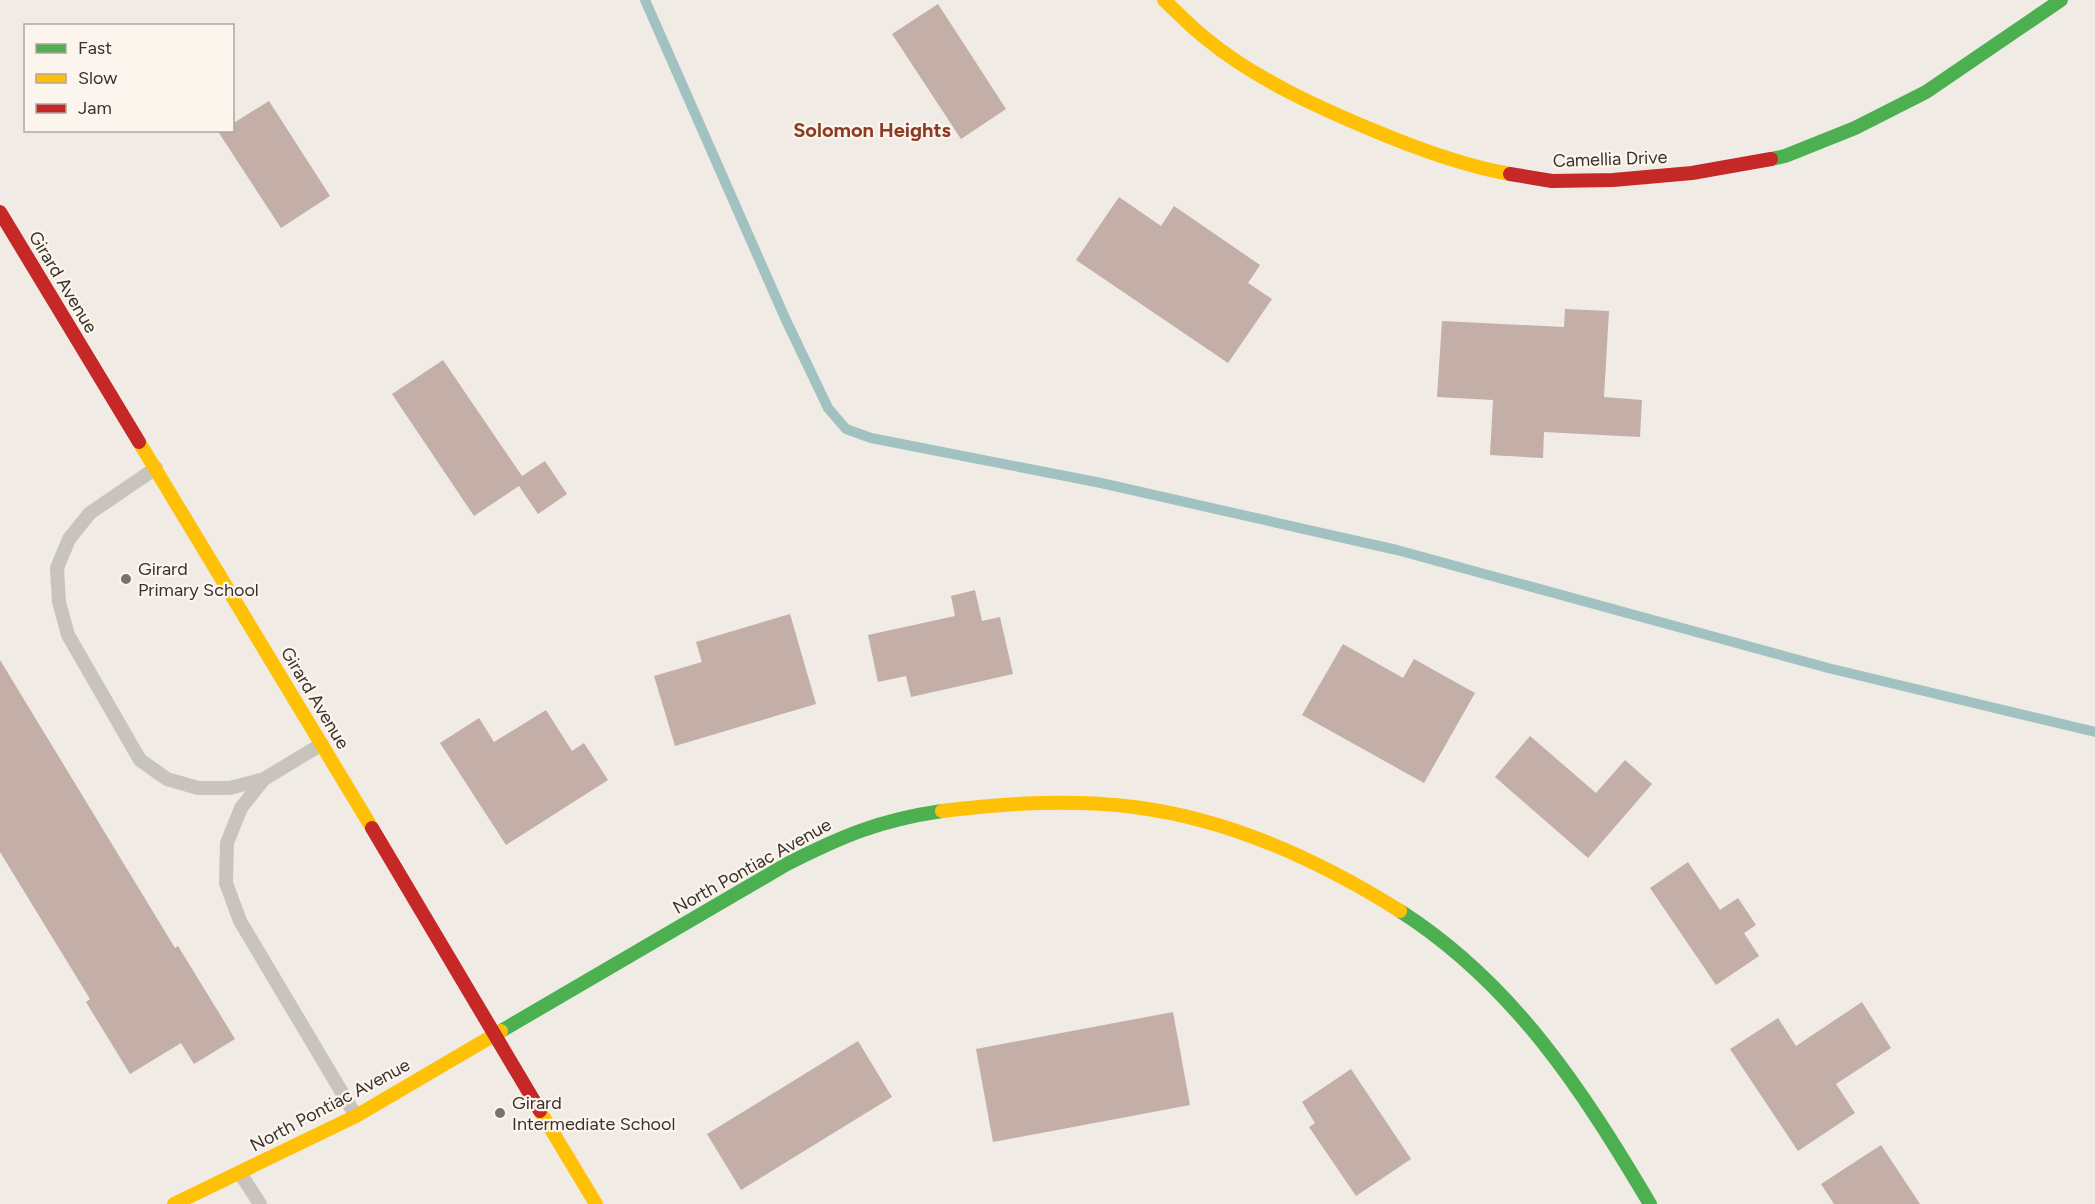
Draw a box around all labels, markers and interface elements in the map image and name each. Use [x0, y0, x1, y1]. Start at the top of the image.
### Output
legend [24, 24, 234, 132]
text: Fast [78, 37, 112, 59]
text: Slow [78, 67, 117, 89]
text: Jam [78, 97, 112, 119]
district label: Solomon Heights [793, 118, 951, 142]
street label: Camellia Drive [1552, 146, 1668, 172]
street label: Girard Avenue [24, 227, 102, 337]
place label: Girard Primary School [138, 558, 259, 601]
marker: Girard Primary School [119, 572, 133, 586]
street label: Girard Avenue [276, 643, 354, 753]
street label: North Pontiac Avenue [669, 813, 835, 919]
street label: North Pontiac Avenue [246, 1054, 414, 1156]
place label: Girard Intermediate School [512, 1092, 675, 1135]
marker: Girard Intermediate School [493, 1106, 507, 1120]

